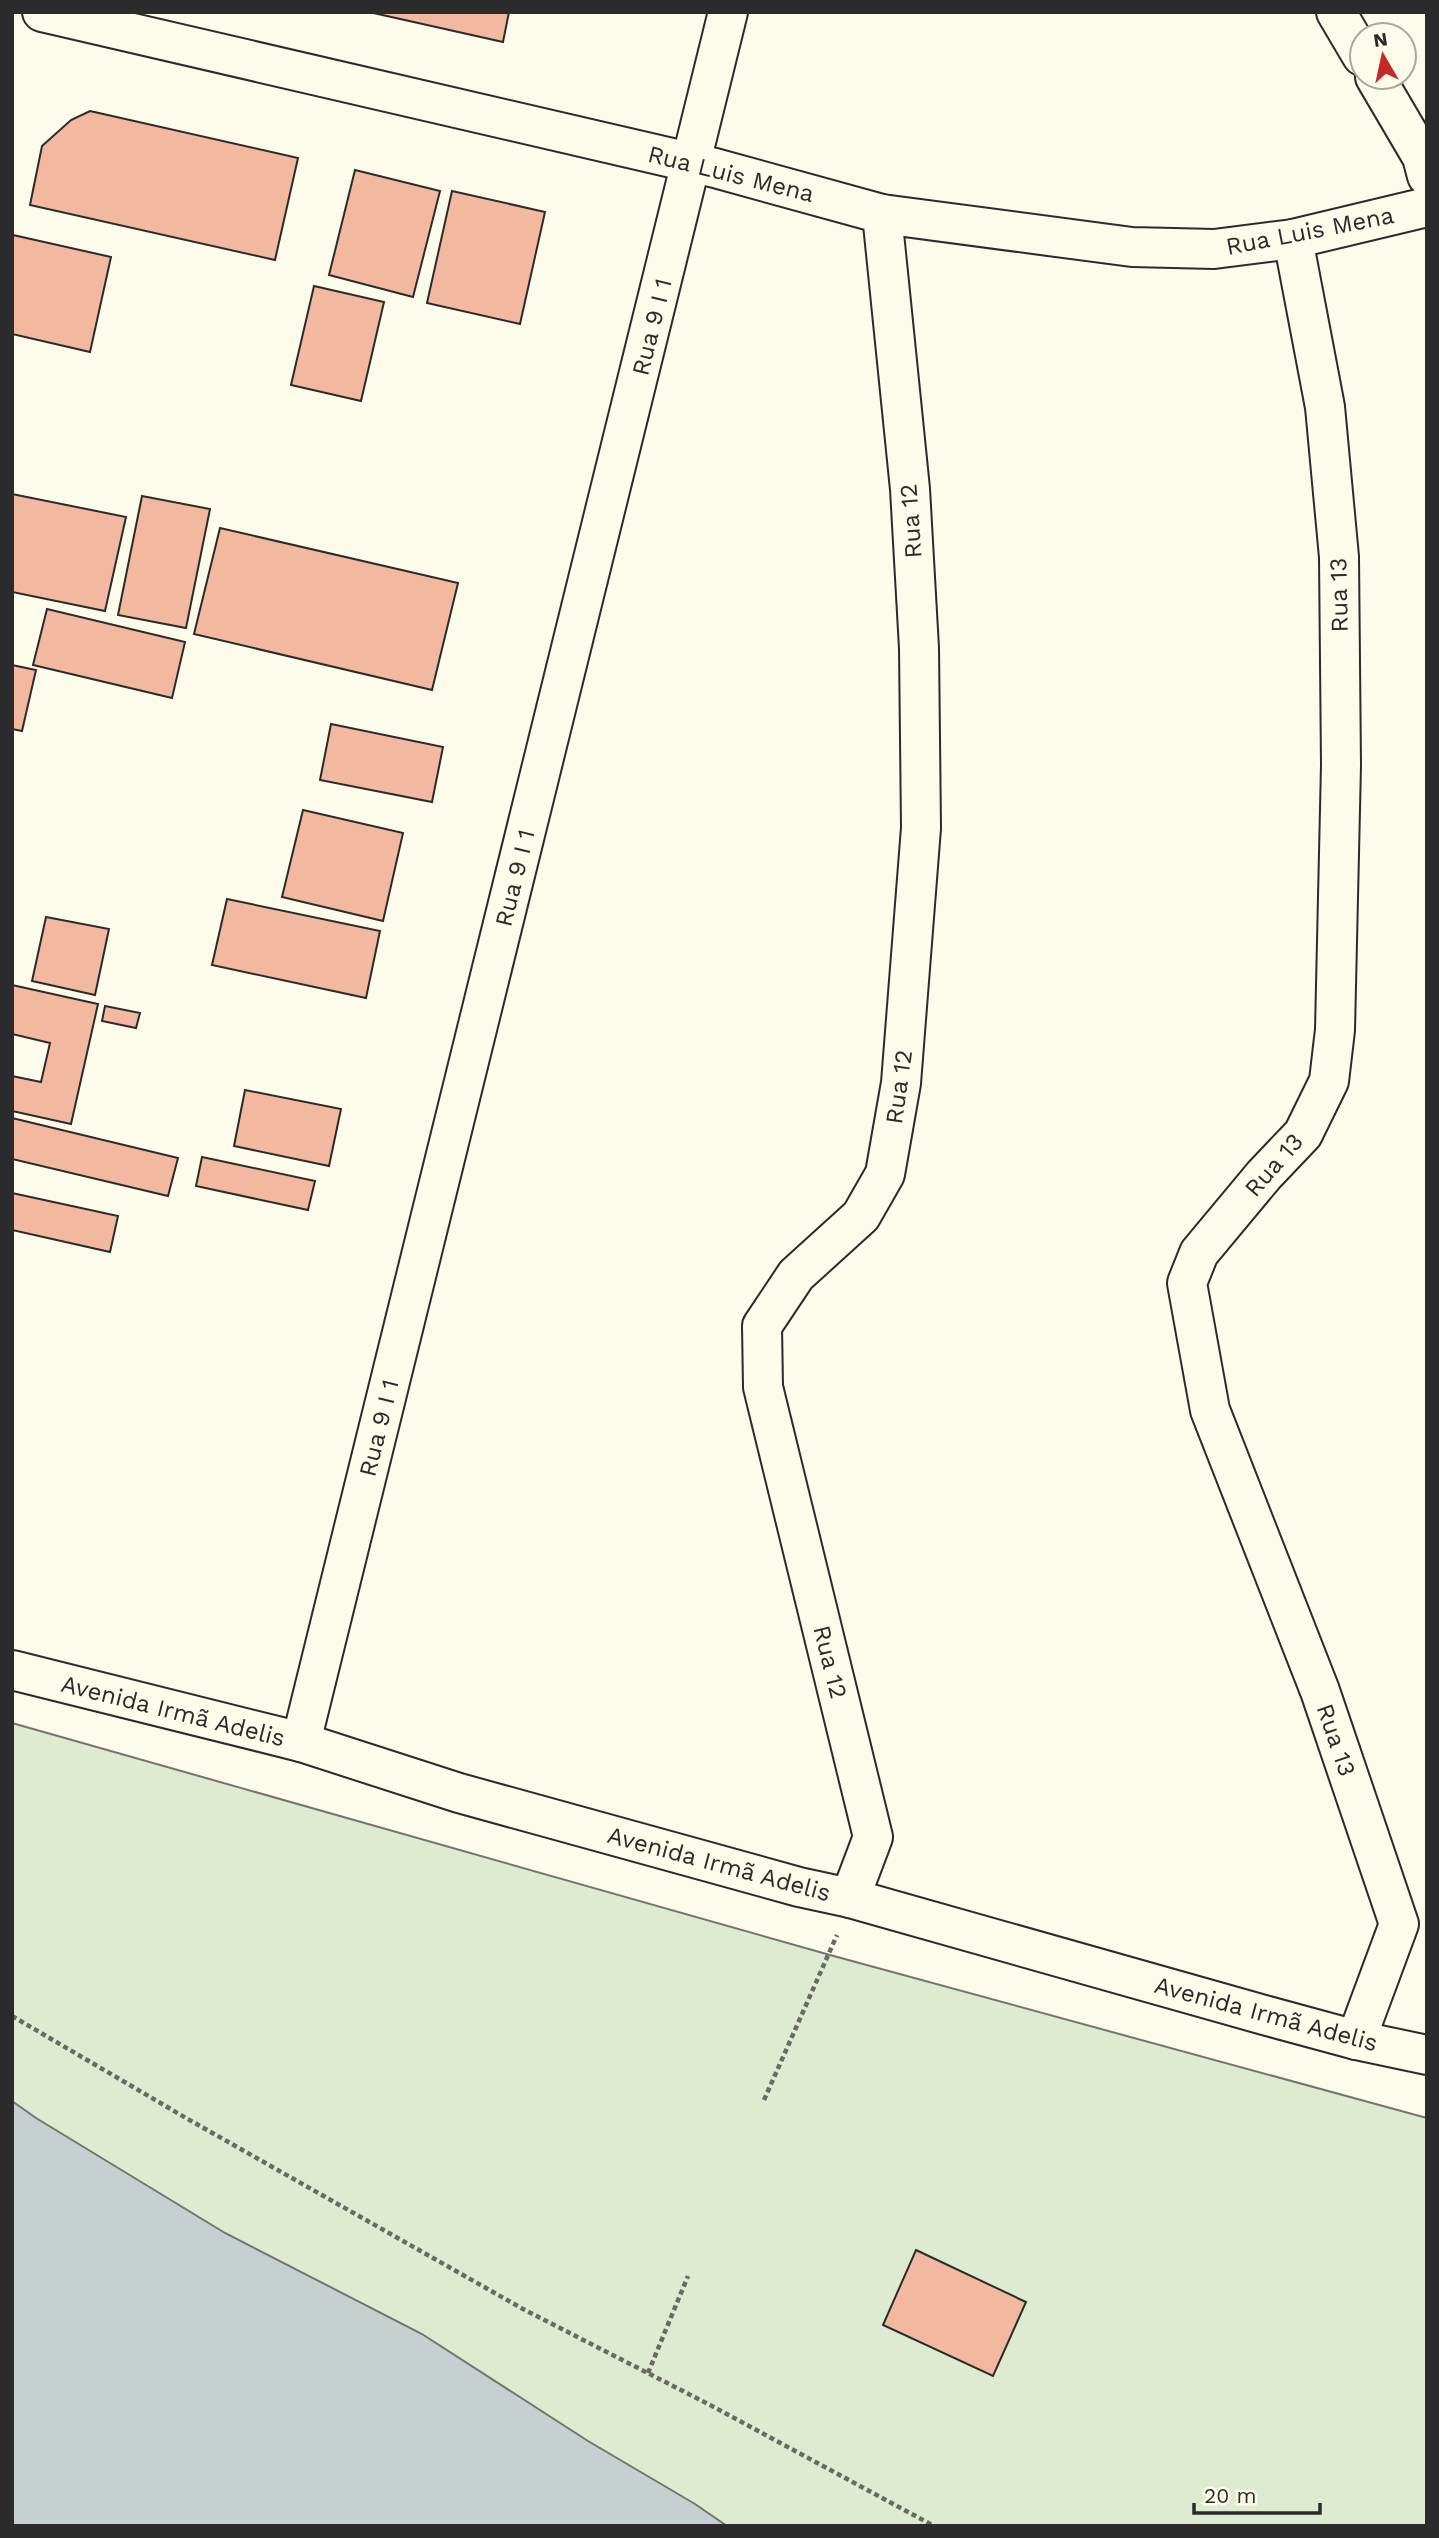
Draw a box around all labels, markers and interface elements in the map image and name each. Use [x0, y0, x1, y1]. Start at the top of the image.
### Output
north arrow [1348, 21, 1418, 91]
text: N [1372, 27, 1389, 52]
street label: Rua Luis Mena [645, 140, 817, 208]
street label: Rua Luis Mena [1224, 201, 1396, 261]
street label: Rua 9 I 1 [626, 276, 678, 378]
street label: Rua 12 [894, 483, 928, 559]
street label: Rua 13 [1324, 557, 1354, 633]
street label: Rua 9 I 1 [489, 827, 541, 929]
street label: Rua 12 [880, 1048, 918, 1126]
street label: Rua 13 [1239, 1128, 1309, 1202]
street label: Rua 9 I 1 [353, 1377, 405, 1479]
street label: Rua 12 [807, 1622, 853, 1702]
street label: Avenida Irmã Adelis [58, 1670, 288, 1752]
street label: Rua 13 [1311, 1700, 1361, 1780]
street label: Avenida Irmã Adelis [604, 1821, 834, 1907]
street label: Avenida Irmã Adelis [1151, 1971, 1381, 2057]
scale bar [1194, 2472, 1320, 2516]
text: 20 m [1204, 2483, 1256, 2508]

